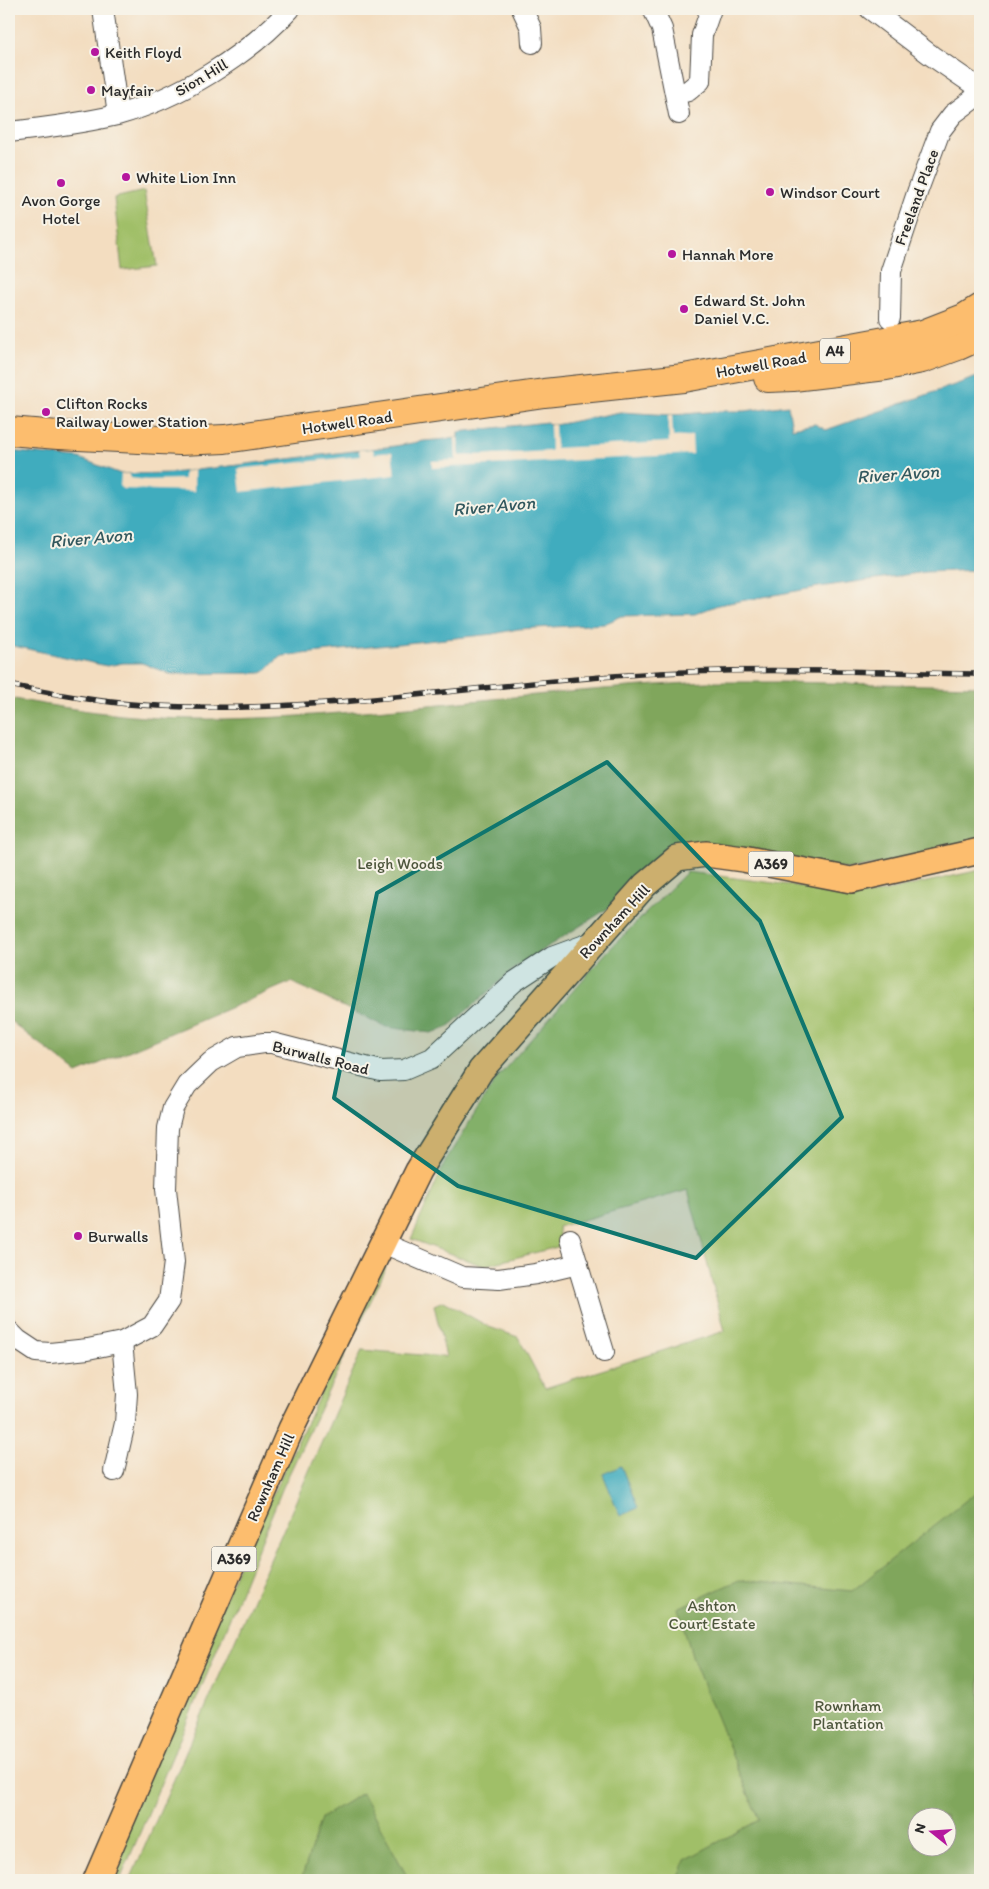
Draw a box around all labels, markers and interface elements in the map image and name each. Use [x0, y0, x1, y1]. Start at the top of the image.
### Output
place label: Keith Floyd [105, 43, 182, 62]
marker: Keith Floyd [89, 46, 101, 58]
street label: Sion Hill [171, 54, 231, 101]
place label: Mayfair [101, 81, 154, 100]
marker: Mayfair [85, 84, 97, 96]
street label: Freeland Place [890, 146, 943, 248]
place label: White Lion Inn [136, 168, 237, 187]
marker: White Lion Inn [120, 171, 132, 183]
marker: Avon Gorge Hotel [55, 177, 67, 189]
place label: Windsor Court [780, 183, 880, 202]
marker: Windsor Court [764, 186, 776, 198]
place label: Avon Gorge Hotel [21, 191, 101, 228]
place label: Hannah More [682, 245, 774, 264]
marker: Hannah More [666, 248, 678, 260]
place label: Edward St. John Daniel V.C. [694, 291, 805, 328]
marker: Edward St. John Daniel V.C. [678, 303, 690, 315]
road number: A4 [820, 338, 850, 364]
street label: Hotwell Road [715, 347, 808, 382]
place label: Clifton Rocks Railway Lower Station [56, 394, 208, 431]
marker: Clifton Rocks Railway Lower Station [40, 406, 52, 418]
street label: Hotwell Road [301, 407, 394, 438]
water label: River Avon [856, 460, 941, 488]
water label: River Avon [452, 491, 537, 521]
water label: River Avon [49, 523, 134, 553]
road number: A369 [748, 852, 794, 876]
park label: Leigh Woods [357, 854, 443, 873]
street label: Rownham Hill [575, 880, 654, 962]
street label: Burwalls Road [271, 1036, 371, 1079]
place label: Burwalls [88, 1227, 148, 1246]
marker: Burwalls [72, 1230, 84, 1242]
street label: Rownham Hill [242, 1430, 299, 1524]
road number: A369 [212, 1546, 256, 1572]
park label: Ashton Court Estate [668, 1596, 756, 1633]
park label: Rownham Plantation [812, 1696, 884, 1733]
north arrow [906, 1806, 956, 1856]
text: N [911, 1821, 930, 1835]

